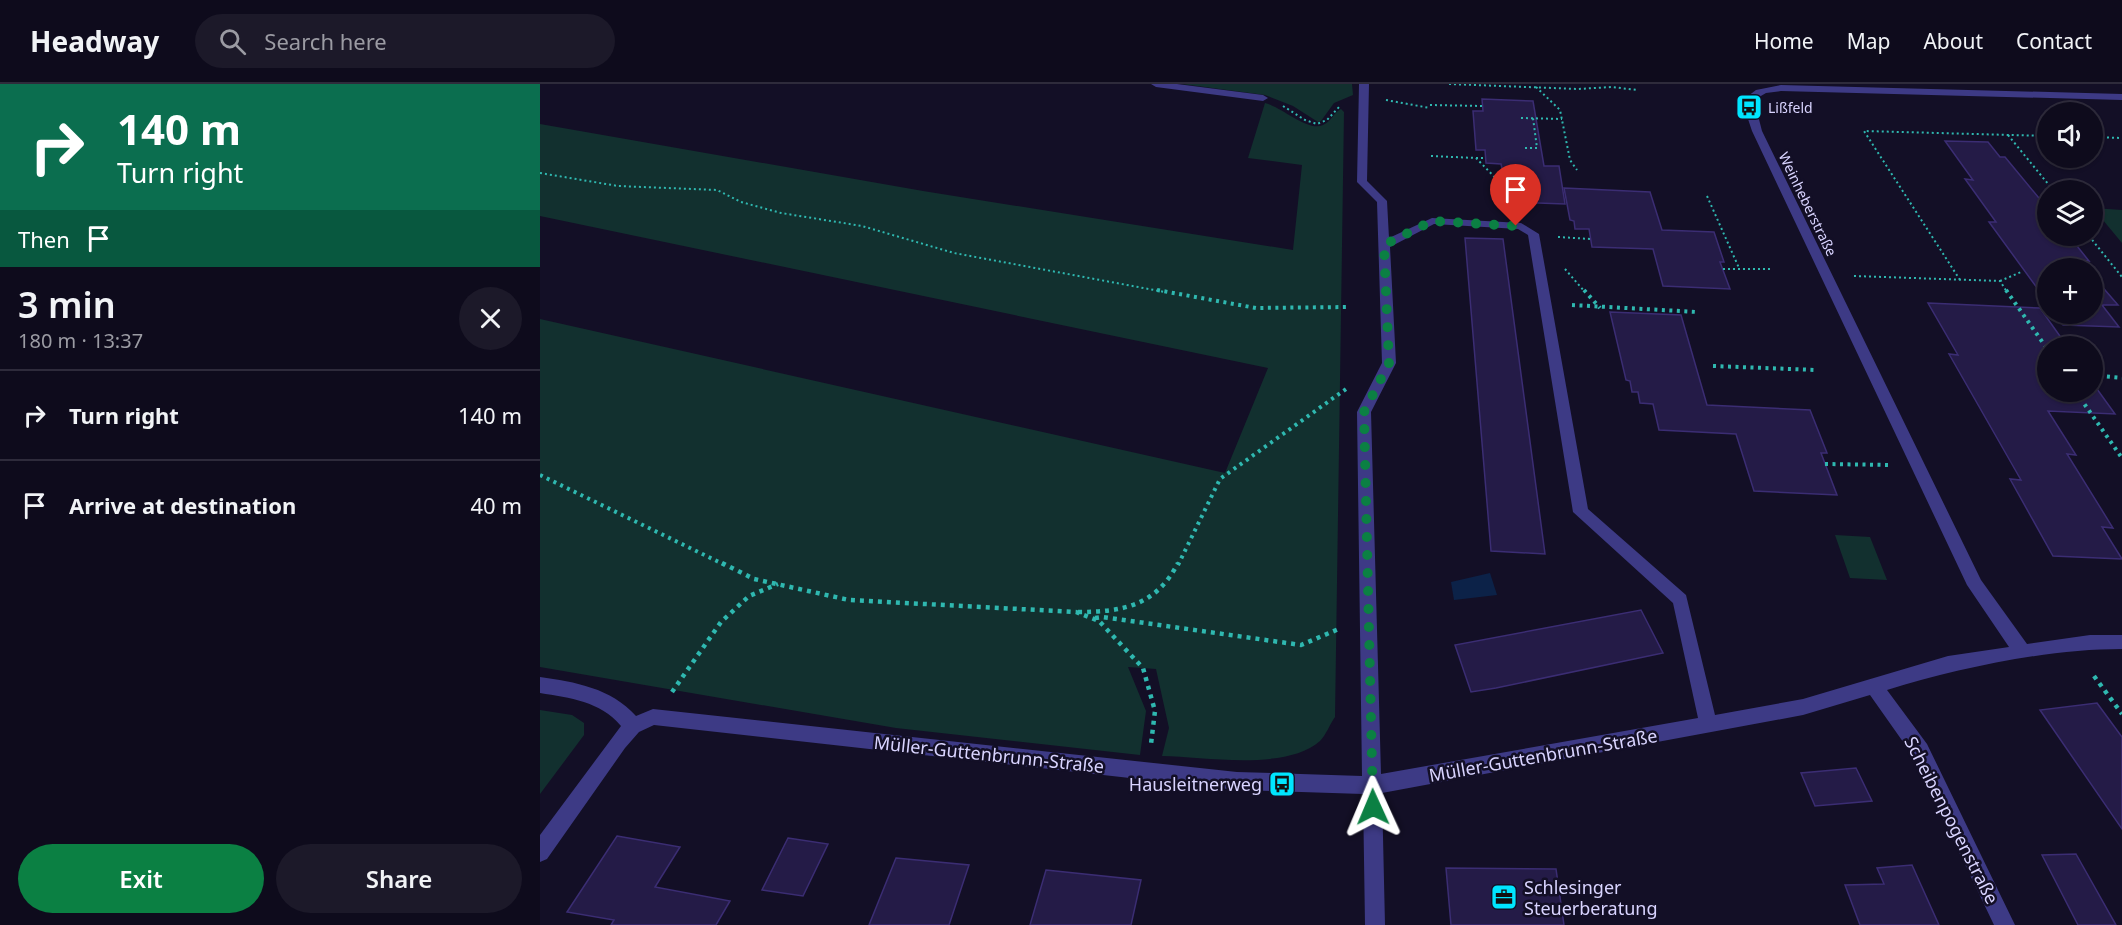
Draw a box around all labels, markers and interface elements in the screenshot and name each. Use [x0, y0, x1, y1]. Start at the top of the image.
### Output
search box [195, 14, 615, 68]
text: Headway [30, 22, 159, 60]
icon: search [216, 25, 249, 58]
text: Search here [264, 26, 387, 56]
text: Home [1754, 27, 1814, 55]
text: Map [1847, 27, 1890, 55]
text: About [1923, 27, 1983, 55]
text: Contact [2016, 27, 2092, 55]
bus stop icon: Lißfeld [1734, 92, 1764, 122]
place label: Lißfeld [1768, 98, 1813, 117]
text: 140 m [117, 100, 241, 157]
map controls [2037, 102, 2103, 402]
button: sound [2037, 102, 2103, 168]
icon: right [18, 108, 96, 186]
street label: Weinheberstraße [1775, 149, 1841, 259]
text: Turn right [117, 154, 243, 191]
pin [1490, 164, 1541, 226]
icon: arrive [1499, 173, 1532, 206]
button: layers [2037, 180, 2103, 246]
icon: arrive [82, 222, 115, 255]
text: Then [18, 224, 70, 254]
button: + [2037, 258, 2103, 324]
text: 3 min [18, 280, 116, 329]
button: close [459, 287, 522, 350]
text: 180 m · 13:37 [18, 327, 143, 354]
button: − [2037, 336, 2103, 402]
icon: right [18, 399, 51, 432]
text: Turn right [69, 400, 179, 430]
text: 140 m [458, 400, 522, 430]
icon: arrive [18, 489, 51, 522]
text: Arrive at destination [69, 490, 296, 520]
text: 40 m [471, 490, 522, 520]
street label: Müller-Guttenbrunn-Straße [1427, 723, 1659, 787]
street label: Müller-Guttenbrunn-Straße [873, 730, 1105, 778]
street label: Scheibenpogenstraße [1899, 732, 2005, 908]
bus stop icon: Hausleitnerweg [1267, 769, 1297, 799]
place label: Hausleitnerweg [1129, 772, 1262, 796]
position arrow [1341, 775, 1405, 839]
button: Exit [18, 844, 264, 913]
button: Share [276, 844, 522, 913]
place label: Schlesinger Steuerberatung [1524, 875, 1657, 920]
office icon: Schlesinger Steuerberatung [1489, 882, 1519, 912]

